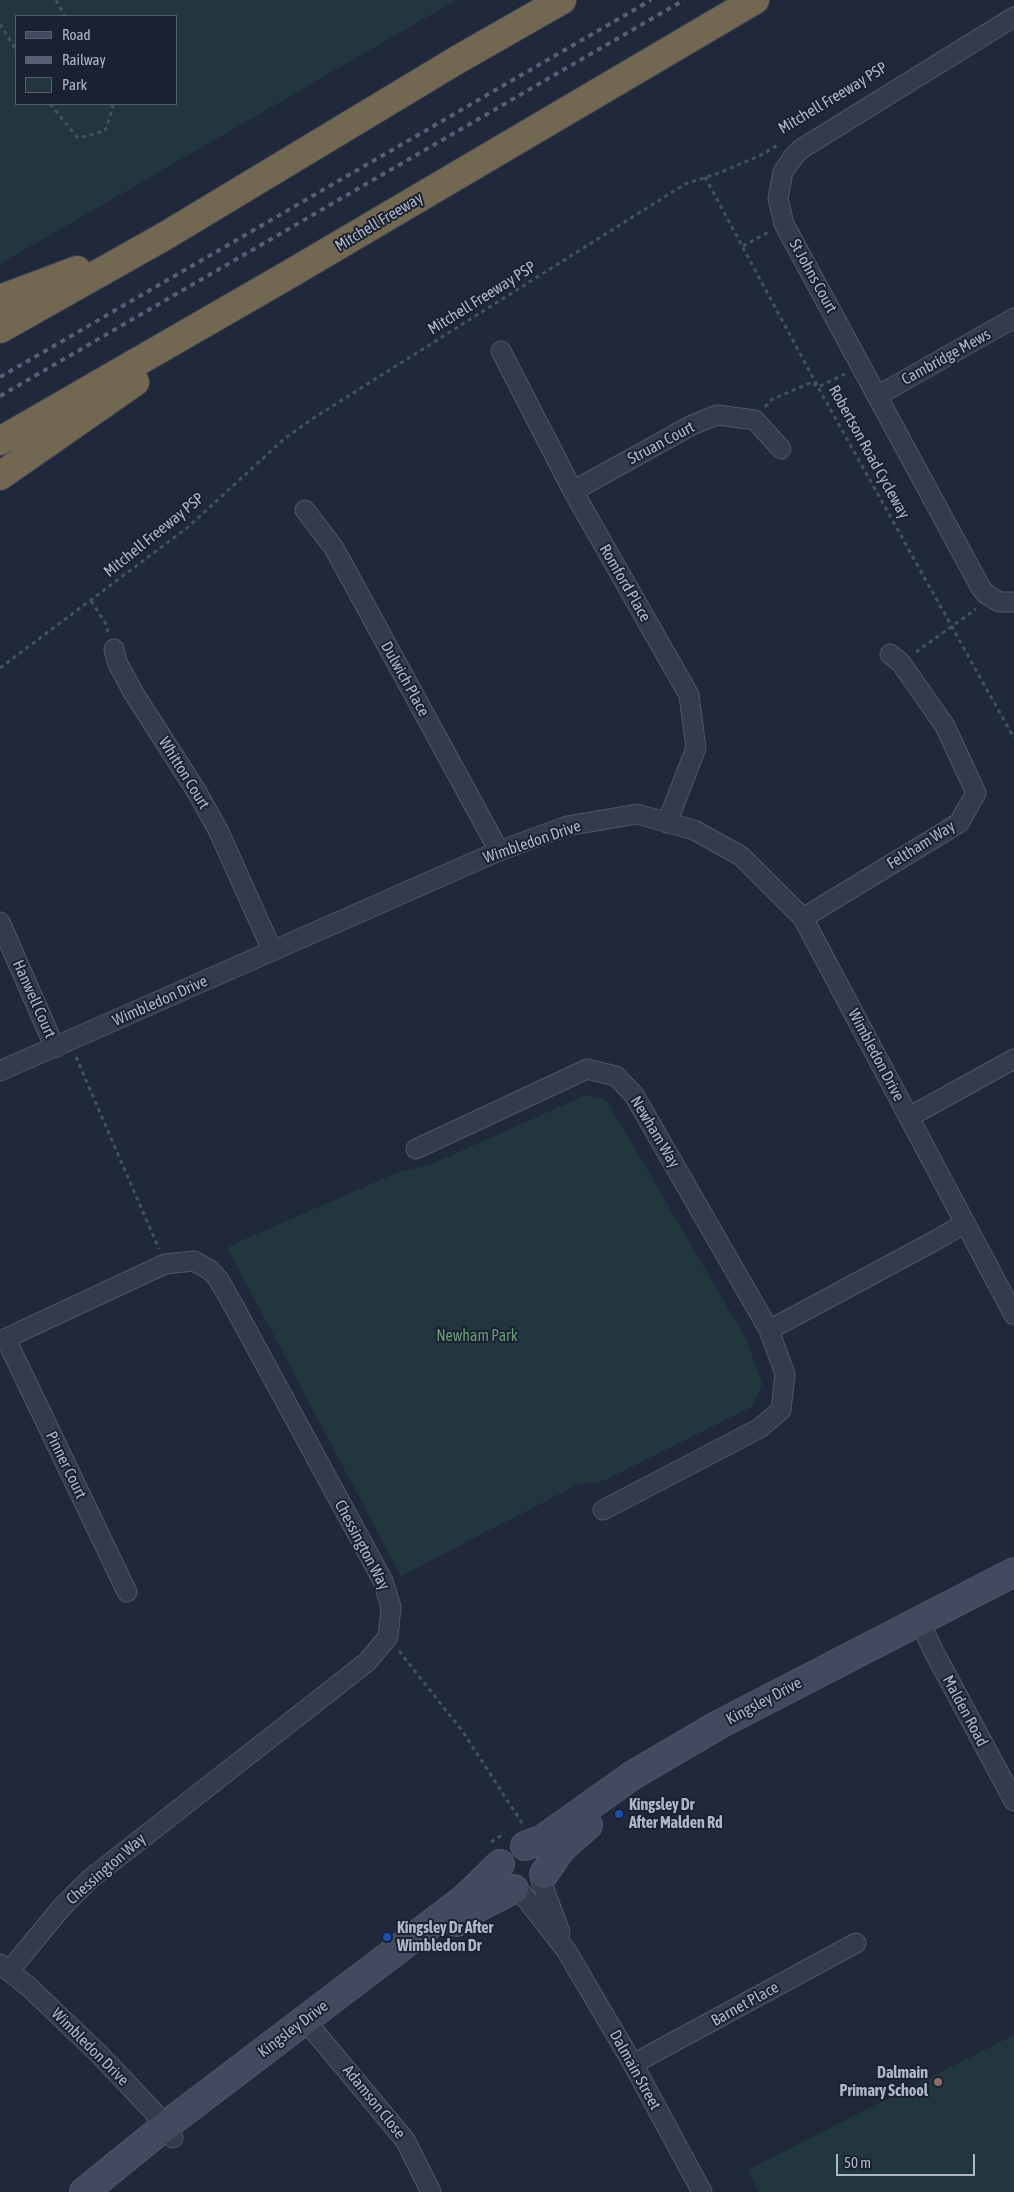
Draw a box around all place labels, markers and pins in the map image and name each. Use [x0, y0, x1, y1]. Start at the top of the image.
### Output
place label: Kingsley Dr After Malden Rd [629, 1795, 723, 1833]
marker: Kingsley Dr After Malden Rd [613, 1808, 625, 1820]
place label: Kingsley Dr After Wimbledon Dr [397, 1918, 493, 1956]
marker: Kingsley Dr After Wimbledon Dr [381, 1931, 393, 1943]
place label: Dalmain Primary School [840, 2063, 928, 2101]
marker: Dalmain Primary School [932, 2076, 944, 2088]

